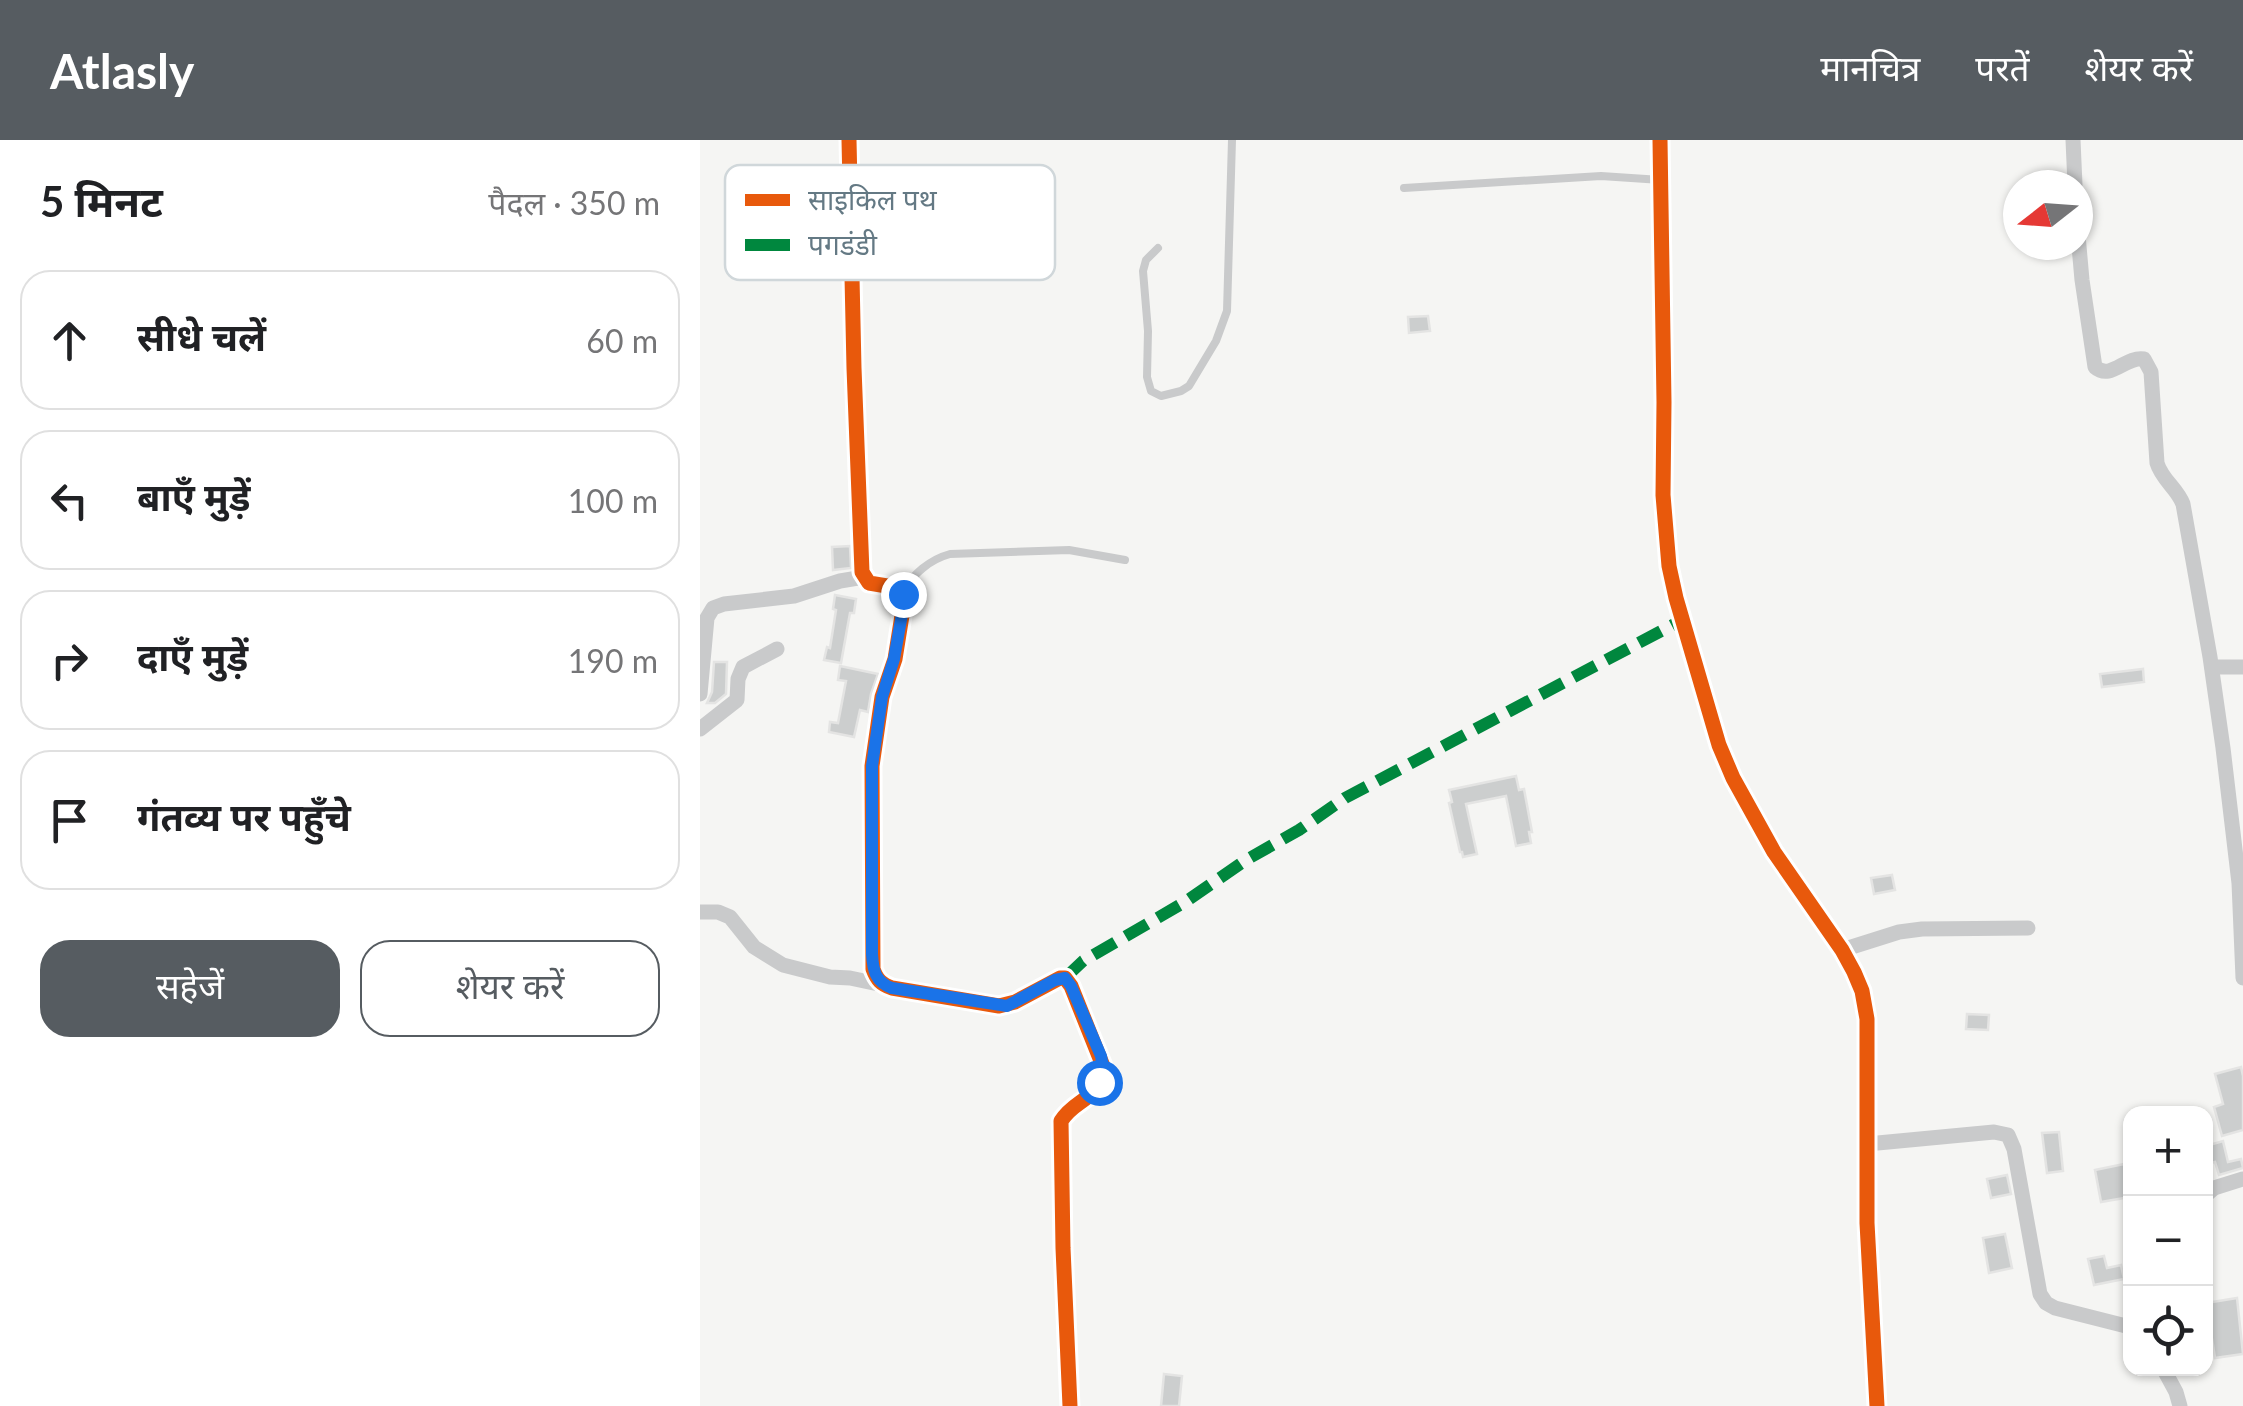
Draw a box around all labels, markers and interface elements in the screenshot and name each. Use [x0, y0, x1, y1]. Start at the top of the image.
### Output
text: Atlasly [50, 42, 194, 99]
text: मानचित्र [1820, 46, 1920, 88]
text: परतें [1975, 46, 2029, 88]
text: शेयर करें [2084, 46, 2193, 88]
legend [725, 165, 1055, 280]
north arrow [2003, 170, 2093, 260]
text: 5 मिनट [40, 176, 163, 226]
text: साइकिल पथ [808, 182, 938, 216]
text: पैदल · 350 m [488, 183, 660, 222]
text: पगडंडी [808, 227, 878, 261]
icon: ahead [42, 313, 97, 368]
text: सीधे चलें [137, 313, 266, 359]
text: 60 m [586, 321, 658, 360]
icon: left [42, 473, 97, 528]
text: बाएँ मुड़ें [137, 473, 250, 519]
text: 100 m [568, 481, 658, 520]
route end [881, 572, 927, 618]
icon: right [42, 633, 97, 688]
text: दाएँ मुड़ें [137, 633, 248, 679]
text: 190 m [568, 641, 658, 680]
icon: arrive [42, 793, 97, 848]
text: गंतव्य पर पहुँचे [137, 793, 351, 839]
button: सहेजें [40, 940, 340, 1037]
button: शेयर करें [360, 940, 660, 1037]
route start [1077, 1060, 1123, 1106]
map controls [2123, 1106, 2213, 1376]
button: + [2123, 1106, 2213, 1196]
button: − [2123, 1196, 2213, 1286]
button: locate [2123, 1286, 2213, 1376]

